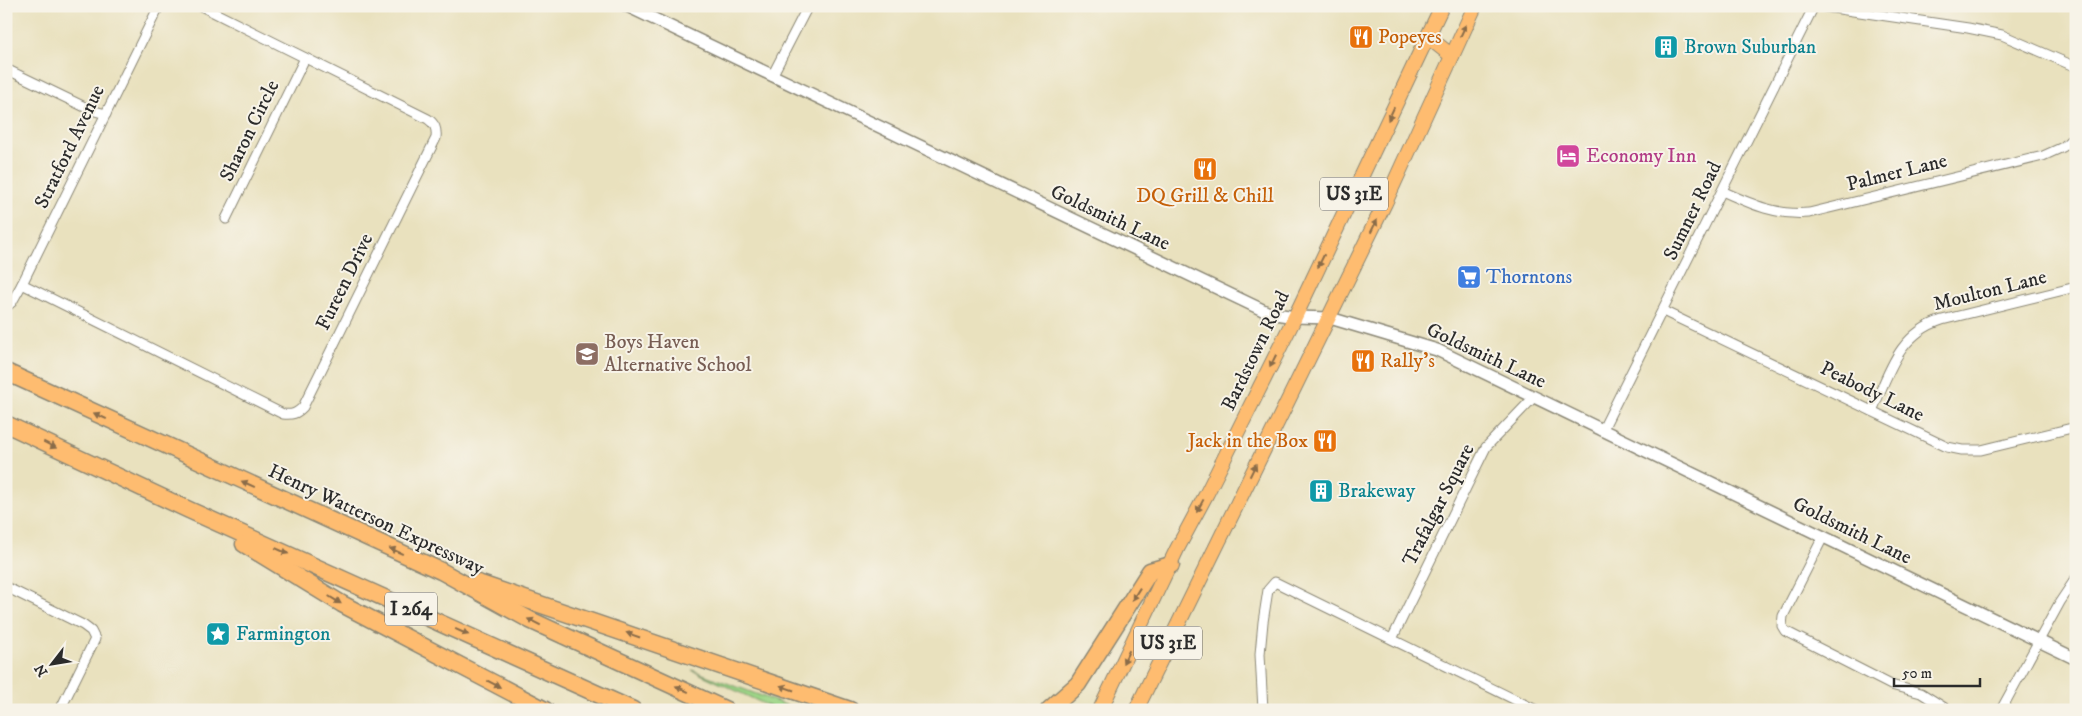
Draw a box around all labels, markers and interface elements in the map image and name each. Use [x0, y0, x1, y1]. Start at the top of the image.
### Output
restaurant icon: Popeyes [1348, 24, 1374, 50]
one-way arrow [1460, 24, 1468, 38]
place label: Popeyes [1378, 25, 1442, 50]
building icon: Brown Suburban [1653, 34, 1679, 60]
place label: Brown Suburban [1684, 35, 1817, 60]
street label: Sharon Circle [215, 76, 285, 186]
street label: Stratford Avenue [29, 81, 111, 213]
one-way arrow [1387, 107, 1395, 121]
hotel icon: Economy Inn [1555, 143, 1581, 169]
place label: Economy Inn [1586, 144, 1697, 169]
street label: Palmer Lane [1844, 148, 1950, 198]
restaurant icon: DQ Grill & Chill [1192, 156, 1218, 182]
street label: Sumner Road [1658, 157, 1728, 265]
road number: US 31E [1320, 178, 1388, 210]
street label: Goldsmith Lane [1046, 179, 1174, 257]
place label: DQ Grill & Chill [1136, 184, 1274, 209]
one-way arrow [1370, 219, 1378, 234]
street label: Fureen Drive [311, 229, 379, 335]
one-way arrow [1317, 254, 1325, 268]
supermarket icon: Thorntons [1456, 264, 1482, 290]
place label: Thorntons [1486, 265, 1573, 290]
street label: Moulton Lane [1931, 265, 2049, 317]
street label: Bardstown Road [1216, 287, 1296, 415]
street label: Goldsmith Lane [1422, 317, 1550, 395]
place label: Boys Haven Alternative School [604, 330, 752, 378]
school or university icon: Boys Haven Alternative School [574, 341, 600, 367]
restaurant icon: Rally's [1350, 348, 1376, 374]
place label: Rally's [1380, 349, 1435, 374]
one-way arrow [1269, 354, 1277, 368]
street label: Peabody Lane [1816, 356, 1928, 428]
one-way arrow [93, 412, 107, 420]
restaurant icon: Jack in the Box [1312, 428, 1338, 454]
place label: Jack in the Box [1186, 429, 1308, 454]
street label: Trafalgar Square [1397, 440, 1481, 570]
one-way arrow [43, 441, 57, 449]
street label: Henry Watterson Expressway [264, 459, 488, 581]
one-way arrow [1249, 463, 1257, 477]
building icon: Brakeway [1308, 478, 1334, 504]
place label: Brakeway [1338, 479, 1416, 504]
one-way arrow [241, 480, 255, 488]
street label: Goldsmith Lane [1788, 491, 1916, 571]
one-way arrow [1196, 499, 1205, 513]
one-way arrow [389, 546, 403, 554]
one-way arrow [275, 547, 289, 555]
one-way arrow [1131, 587, 1140, 600]
road number: I 264 [385, 592, 437, 626]
one-way arrow [328, 595, 341, 604]
one-way arrow [527, 617, 541, 625]
place icon: Farmington [205, 621, 231, 647]
place label: Farmington [236, 622, 331, 647]
road number: US 31E [1134, 626, 1202, 660]
one-way arrow [455, 628, 469, 636]
one-way arrow [626, 631, 641, 638]
north arrow [28, 638, 78, 688]
one-way arrow [1121, 650, 1129, 664]
scale bar [1894, 656, 1981, 688]
text: N [31, 660, 52, 680]
text: 50 m [1902, 664, 1932, 683]
one-way arrow [487, 680, 501, 688]
one-way arrow [779, 684, 794, 692]
one-way arrow [675, 685, 689, 693]

